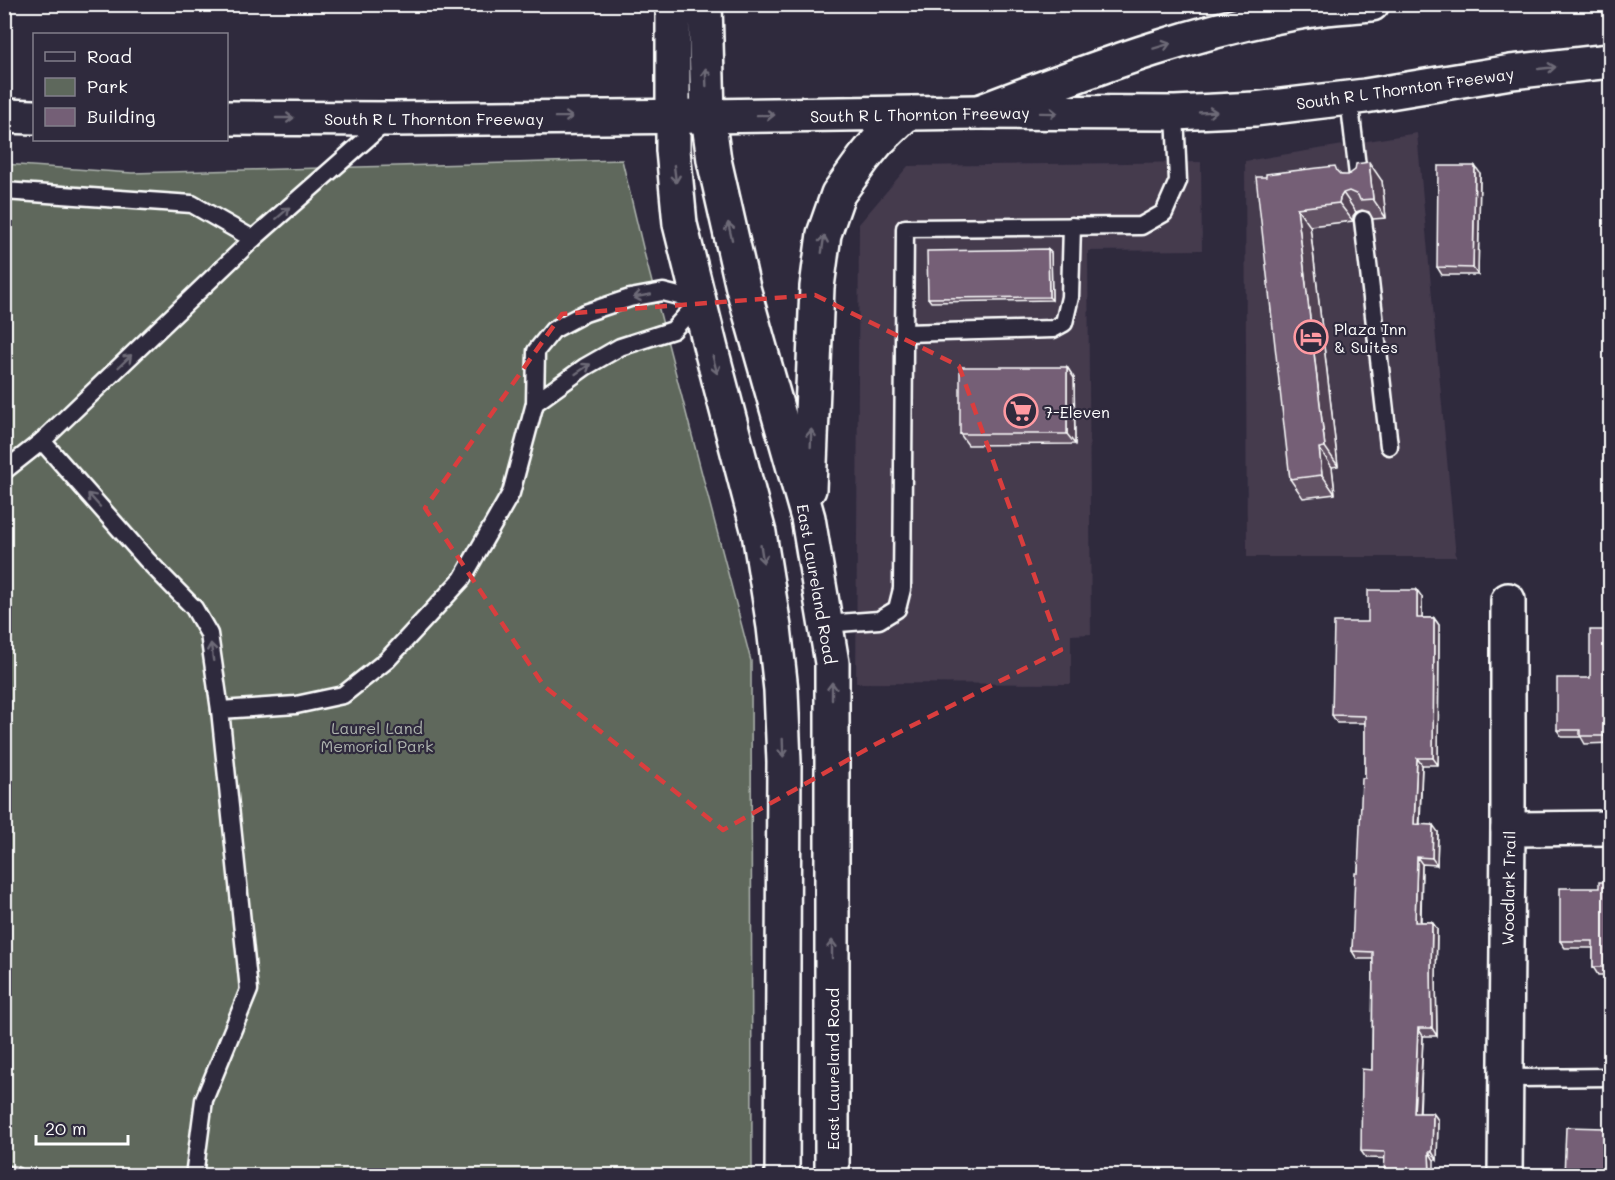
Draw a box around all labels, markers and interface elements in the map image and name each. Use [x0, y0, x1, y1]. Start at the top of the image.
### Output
legend [33, 33, 228, 141]
one-way arrow [1152, 40, 1171, 51]
text: Road [87, 44, 132, 68]
street label: South R L Thornton Freeway [1295, 62, 1515, 114]
one-way arrow [1537, 62, 1557, 73]
one-way arrow [701, 68, 712, 88]
text: Park [87, 74, 128, 98]
street label: South R L Thornton Freeway [810, 102, 1030, 126]
text: Building [87, 104, 155, 128]
one-way arrow [1198, 106, 1218, 117]
one-way arrow [1038, 107, 1058, 119]
street label: South R L Thornton Freeway [324, 108, 544, 129]
one-way arrow [756, 109, 776, 121]
one-way arrow [553, 111, 573, 123]
one-way arrow [274, 112, 294, 124]
one-way arrow [670, 164, 681, 184]
one-way arrow [275, 206, 290, 220]
one-way arrow [724, 222, 736, 241]
one-way arrow [817, 235, 828, 254]
one-way arrow [633, 290, 653, 301]
place label: Plaza Inn & Suites [1334, 318, 1406, 357]
hotel icon: Plaza Inn & Suites [1293, 319, 1329, 355]
one-way arrow [118, 354, 133, 368]
one-way arrow [710, 355, 721, 374]
one-way arrow [574, 363, 591, 375]
supermarket icon: 7-Eleven [1003, 393, 1039, 429]
place label: 7-Eleven [1044, 401, 1110, 422]
one-way arrow [806, 429, 817, 449]
one-way arrow [87, 493, 101, 508]
street label: East Laureland Road [793, 502, 841, 666]
one-way arrow [757, 544, 768, 563]
one-way arrow [206, 642, 217, 662]
one-way arrow [826, 682, 838, 702]
park label: Laurel Land Memorial Park [320, 717, 434, 756]
one-way arrow [778, 737, 789, 757]
street label: Woodlark Trail [1497, 831, 1519, 945]
one-way arrow [826, 940, 838, 960]
street label: East Laureland Road [822, 988, 843, 1150]
scale bar [36, 1108, 128, 1146]
text: 20 m [45, 1116, 86, 1140]

